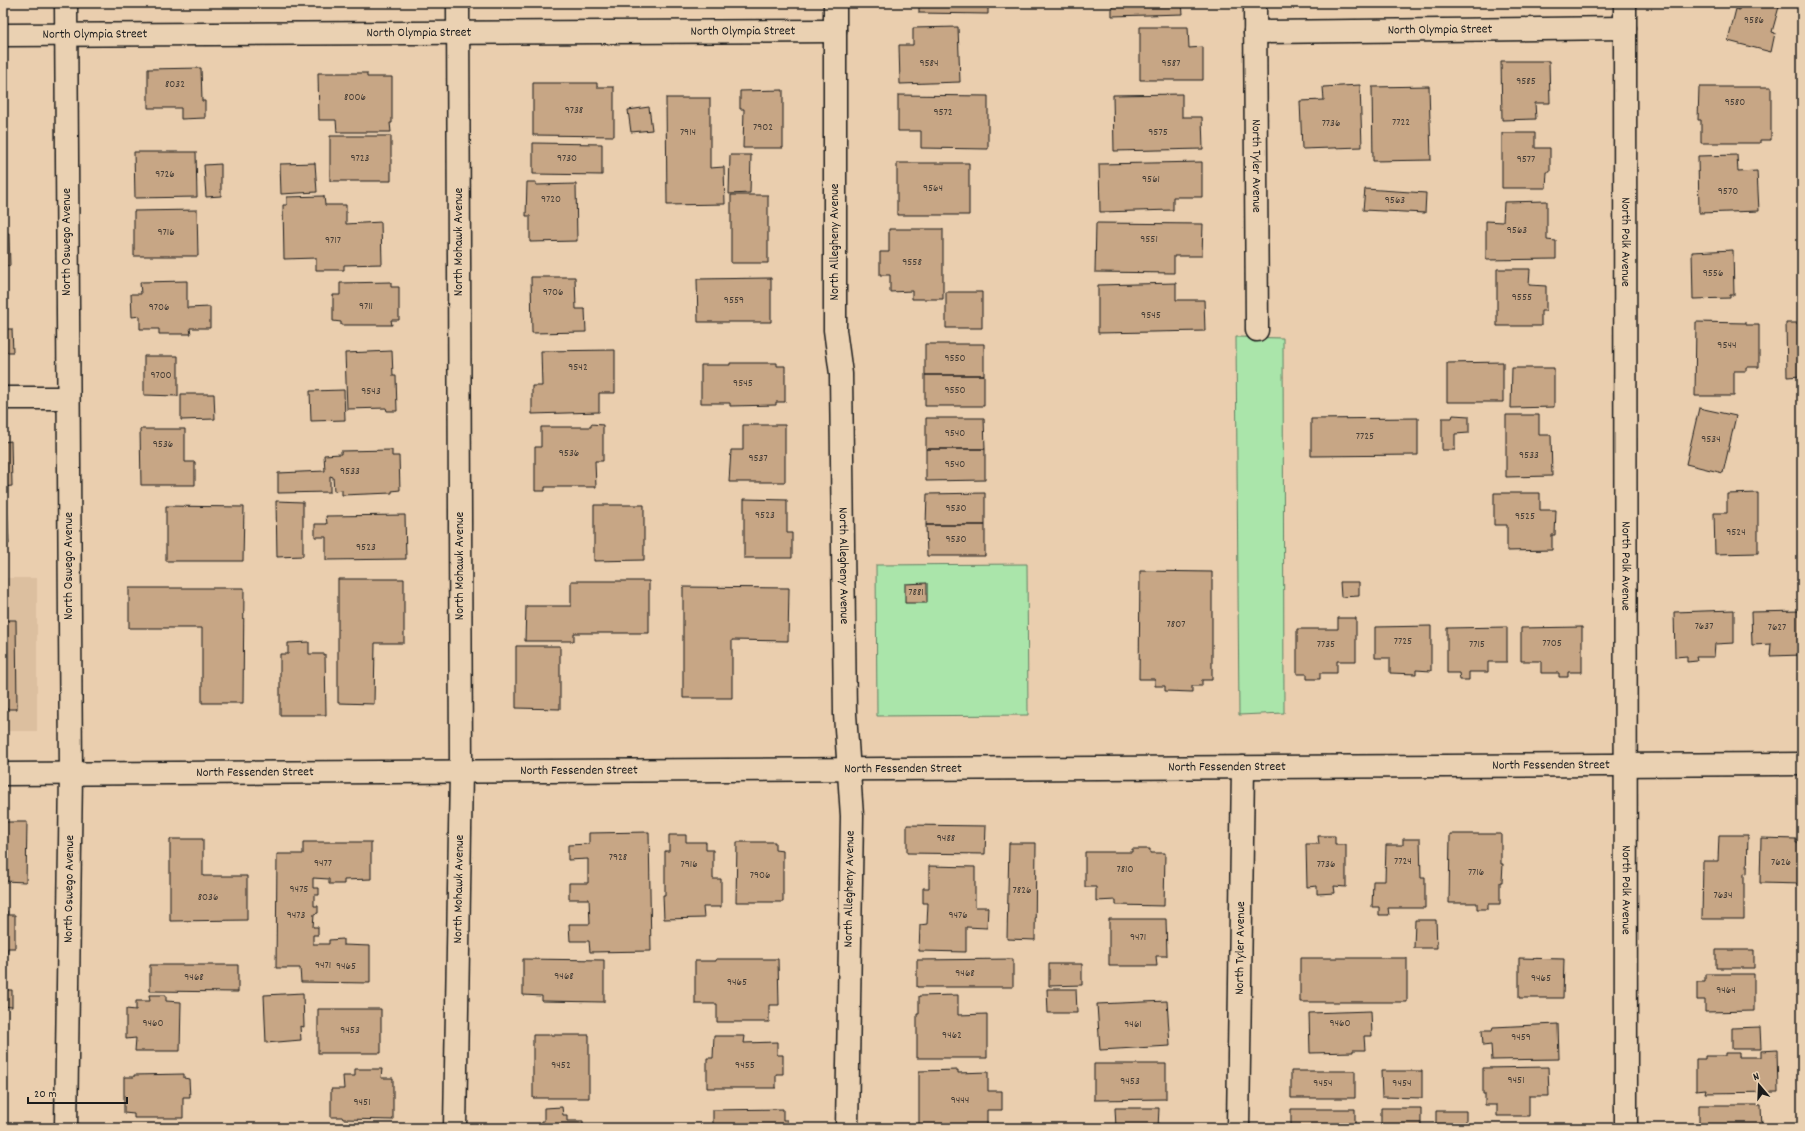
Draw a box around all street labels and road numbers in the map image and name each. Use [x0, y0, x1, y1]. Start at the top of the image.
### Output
street label: North Olympia Street [1388, 20, 1493, 40]
street label: North Olympia Street [691, 22, 796, 41]
street label: North Olympia Street [367, 23, 472, 43]
street label: North Olympia Street [43, 25, 148, 44]
street label: North Tyler Avenue [1246, 119, 1266, 213]
street label: North Allegheny Avenue [826, 183, 845, 300]
street label: North Mohawk Avenue [450, 187, 469, 296]
street label: North Oswego Avenue [58, 188, 77, 296]
street label: North Polk Avenue [1616, 197, 1635, 287]
street label: North Allegheny Avenue [833, 507, 853, 625]
street label: North Mohawk Avenue [451, 511, 470, 620]
street label: North Oswego Avenue [60, 512, 79, 620]
street label: North Polk Avenue [1616, 521, 1635, 611]
street label: North Fessenden Street [1492, 756, 1610, 775]
street label: North Fessenden Street [1168, 757, 1286, 777]
street label: North Fessenden Street [844, 759, 962, 779]
street label: North Fessenden Street [520, 761, 638, 781]
street label: North Fessenden Street [196, 763, 314, 782]
street label: North Allegheny Avenue [839, 830, 861, 948]
street label: North Mohawk Avenue [449, 834, 469, 944]
street label: North Oswego Avenue [59, 835, 80, 943]
street label: North Polk Avenue [1616, 845, 1635, 935]
street label: North Tyler Avenue [1230, 901, 1251, 995]

